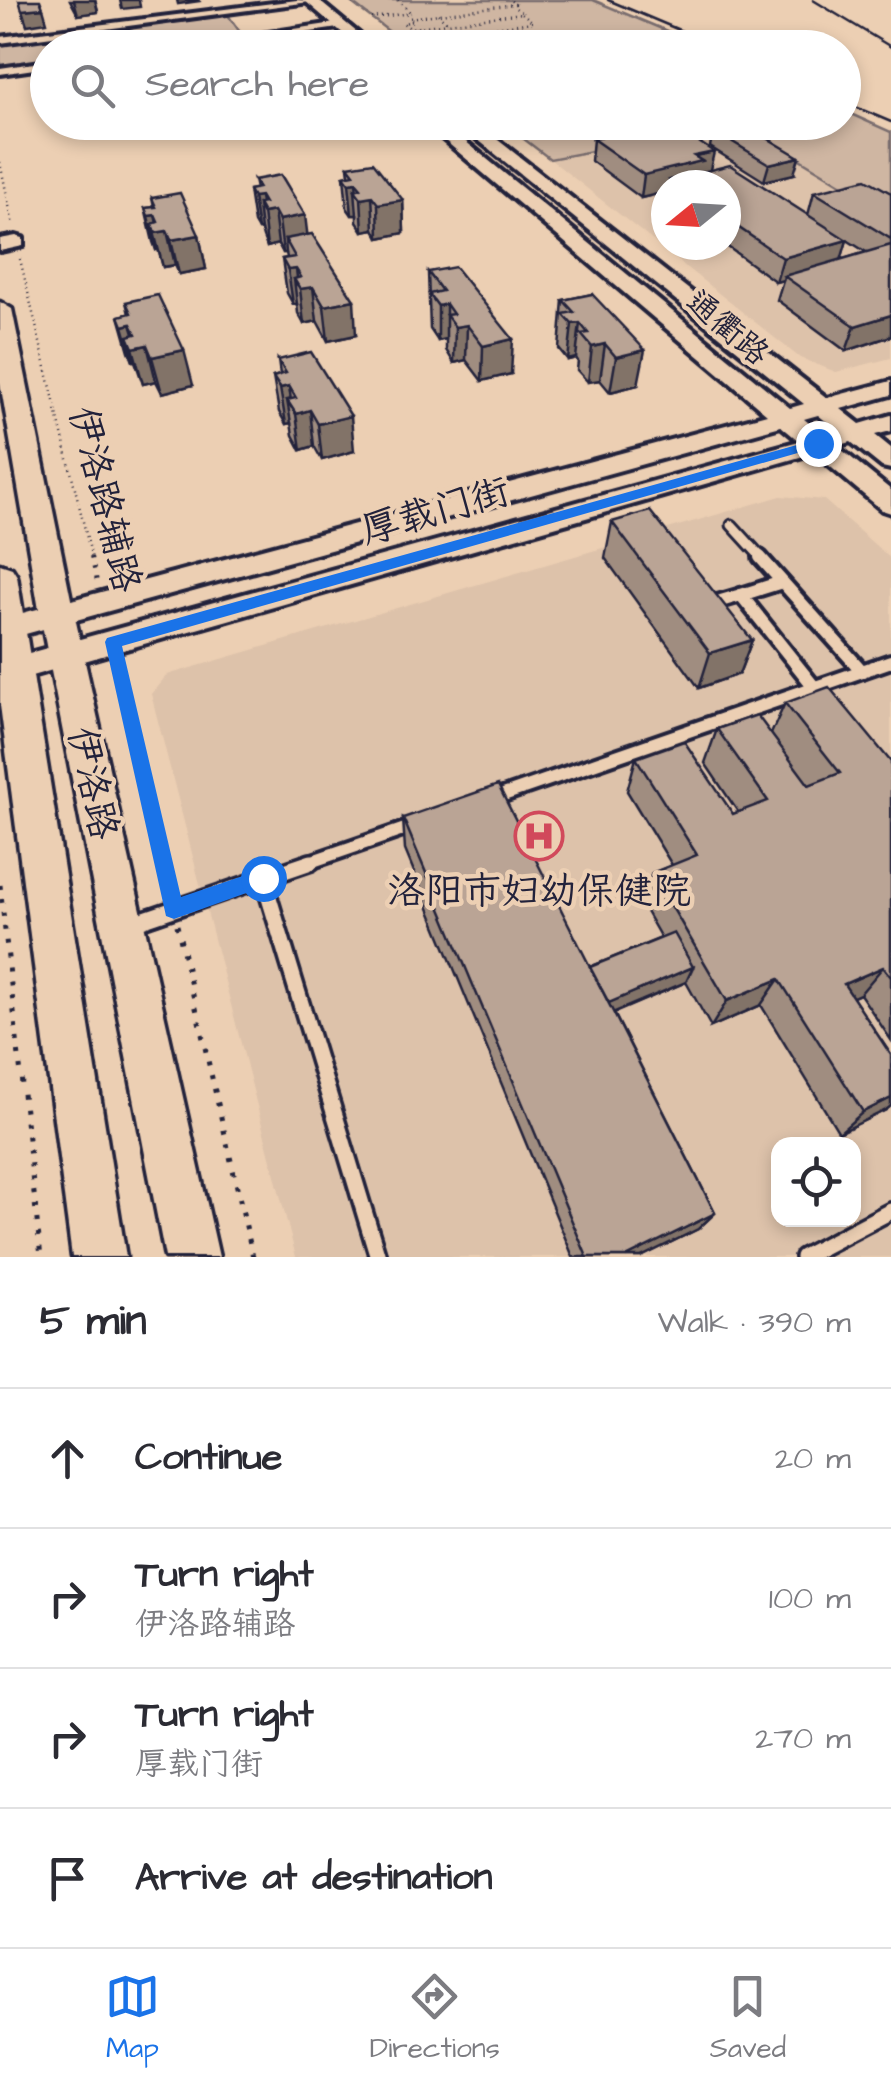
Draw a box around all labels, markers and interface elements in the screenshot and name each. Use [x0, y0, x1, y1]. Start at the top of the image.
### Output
search box [30, 30, 861, 140]
icon: search [65, 58, 120, 113]
text: Search here [145, 59, 369, 111]
north arrow [651, 170, 741, 260]
street label: 通衢路 [676, 280, 778, 376]
street label: 伊洛路辅路 [56, 401, 152, 598]
route end [796, 421, 842, 467]
street label: 厚载门街 [355, 466, 516, 558]
street label: 伊洛路 [55, 722, 129, 845]
hospital icon: 洛阳市妇幼保健院 [513, 810, 565, 862]
route start [241, 856, 287, 902]
place label: 洛阳市妇幼保健院 [387, 866, 691, 918]
map controls [771, 1137, 861, 1227]
button: locate [771, 1137, 861, 1227]
text: 5 min [40, 1293, 147, 1351]
text: Walk · 390 m [657, 1300, 851, 1345]
icon: ahead [40, 1431, 95, 1486]
text: Continue [135, 1432, 282, 1484]
text: 20 m [775, 1436, 851, 1481]
text: Turn right [135, 1549, 314, 1601]
icon: right [40, 1571, 95, 1626]
text: 100 m [769, 1576, 851, 1621]
text: 伊洛路辅路 [135, 1602, 295, 1647]
text: Turn right [135, 1689, 314, 1741]
icon: right [40, 1711, 95, 1766]
text: 270 m [755, 1716, 851, 1761]
text: 厚载门街 [135, 1742, 263, 1787]
icon: arrive [40, 1851, 95, 1906]
text: Arrive at destination [135, 1852, 492, 1904]
tab: Map [105, 1969, 160, 2068]
tab: Directions [370, 1969, 500, 2068]
tab: Saved [710, 1969, 786, 2068]

